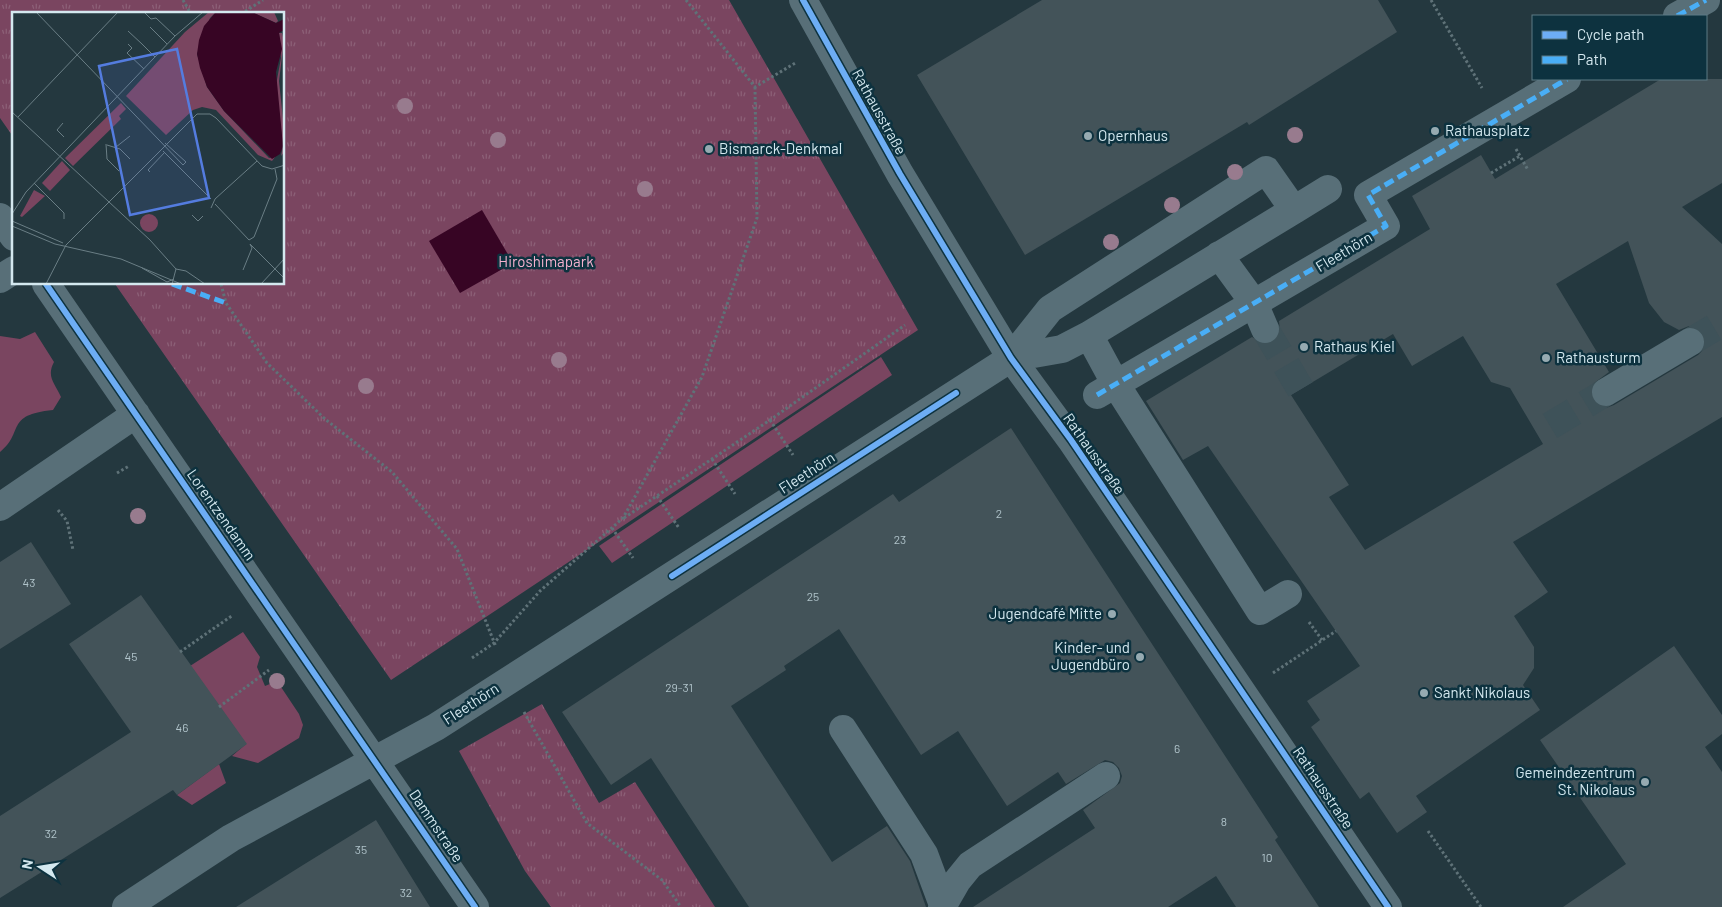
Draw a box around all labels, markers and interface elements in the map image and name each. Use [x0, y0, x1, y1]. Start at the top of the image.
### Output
inset map [12, 12, 285, 285]
legend [1532, 15, 1707, 80]
text: Cycle path [1577, 25, 1644, 43]
text: Path [1577, 50, 1607, 68]
street label: Rathausstraße [849, 66, 911, 157]
place label: Rathausplatz [1445, 121, 1530, 139]
marker: Rathausplatz [1429, 125, 1441, 137]
place label: Opernhaus [1098, 126, 1168, 144]
marker: Opernhaus [1082, 130, 1094, 142]
place label: Bismarck-Denkmal [719, 139, 842, 157]
marker: Bismarck-Denkmal [703, 143, 715, 155]
street label: Fleethörn [1312, 227, 1375, 275]
park label: Hiroshimapark [498, 252, 594, 270]
place label: Rathaus Kiel [1314, 337, 1395, 355]
marker: Rathaus Kiel [1298, 341, 1310, 353]
place label: Rathausturm [1556, 348, 1641, 366]
marker: Rathausturm [1540, 352, 1552, 364]
street label: Rathausstraße [1060, 409, 1129, 498]
street label: Fleethörn [775, 447, 838, 497]
street label: Lorentzendamm [184, 465, 260, 563]
house number: 2 [996, 506, 1002, 520]
house number: 23 [894, 532, 906, 546]
house number: 43 [23, 575, 35, 589]
house number: 25 [807, 589, 819, 603]
place label: Jugendcafé Mitte [989, 604, 1102, 622]
marker: Jugendcafé Mitte [1106, 608, 1118, 620]
place label: Kinder- und Jugendbüro [1051, 638, 1130, 673]
house number: 45 [125, 649, 137, 663]
marker: Kinder- und Jugendbüro [1134, 651, 1146, 663]
street label: Fleethörn [439, 678, 502, 728]
house number: 29-31 [665, 680, 693, 694]
place label: Sankt Nikolaus [1434, 683, 1530, 701]
marker: Sankt Nikolaus [1418, 687, 1430, 699]
house number: 46 [176, 720, 188, 734]
house number: 6 [1174, 741, 1180, 755]
street label: Rathausstraße [1290, 743, 1358, 832]
place label: Gemeindezentrum St. Nikolaus [1515, 763, 1635, 798]
marker: Gemeindezentrum St. Nikolaus [1639, 776, 1651, 788]
street label: Dammstraße [406, 786, 468, 865]
house number: 8 [1221, 814, 1227, 828]
house number: 32 [45, 826, 57, 840]
north arrow [15, 842, 65, 892]
house number: 35 [355, 842, 367, 856]
house number: 10 [1262, 850, 1272, 864]
text: N [18, 858, 36, 871]
house number: 32 [400, 885, 412, 899]

